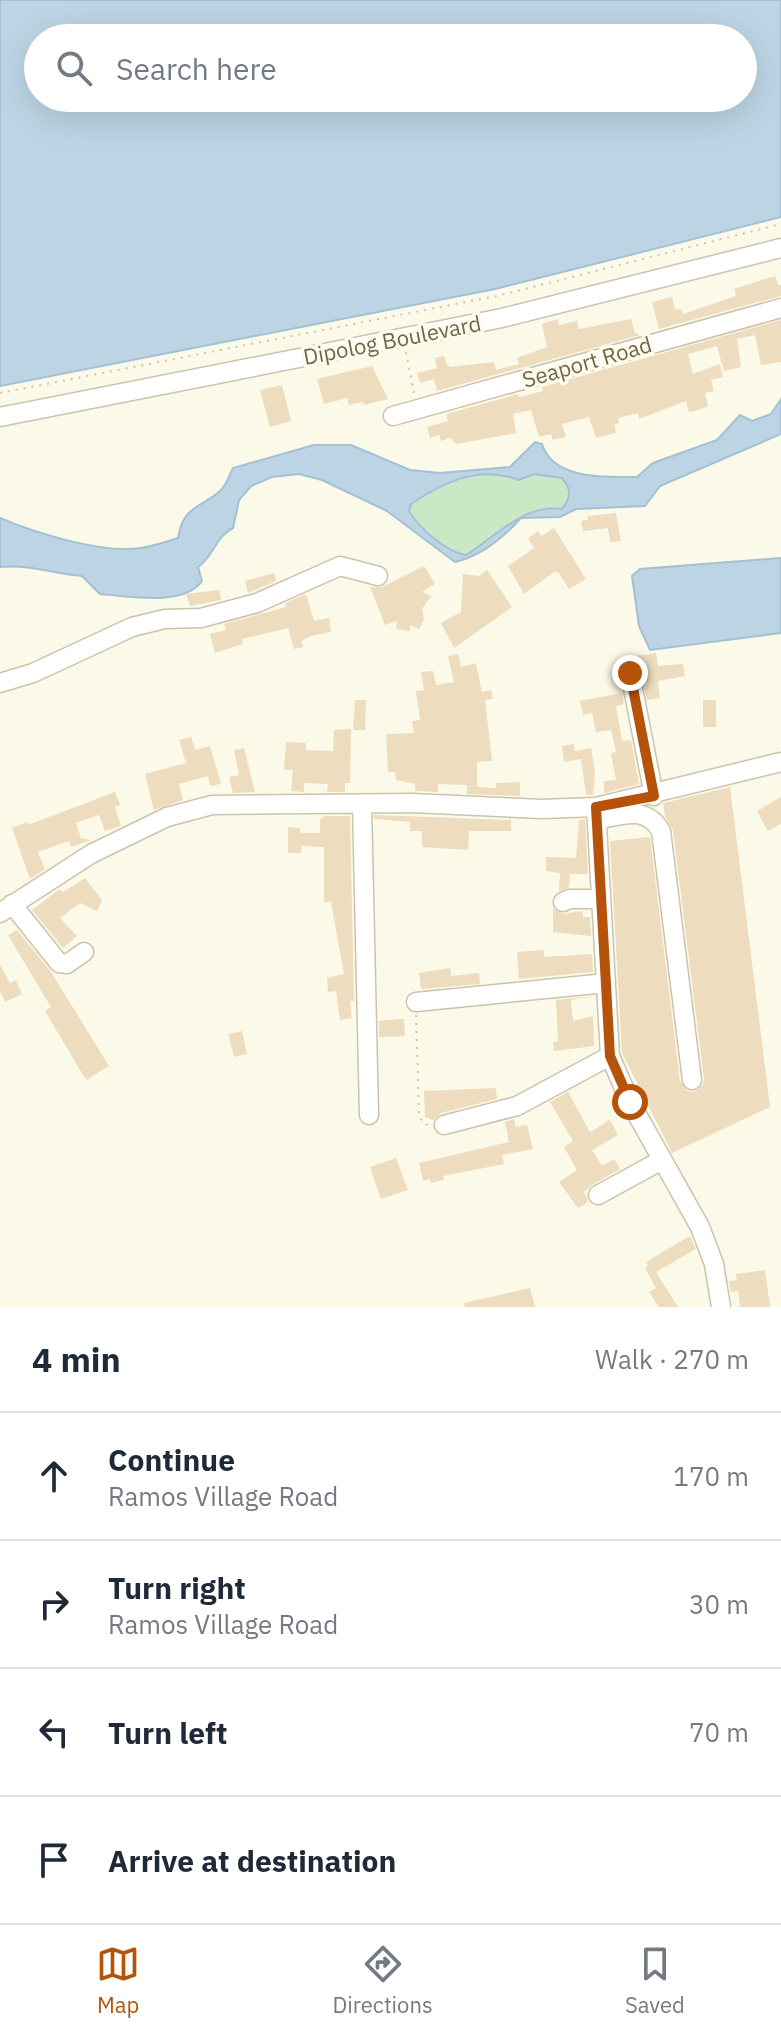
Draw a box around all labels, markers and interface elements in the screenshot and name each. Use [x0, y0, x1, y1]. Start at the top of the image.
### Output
search box [24, 24, 757, 112]
icon: search [52, 46, 96, 90]
text: Search here [116, 49, 277, 88]
street label: Dipolog Boulevard [300, 308, 483, 371]
street label: Seaport Road [519, 329, 655, 394]
route end [612, 655, 648, 691]
route start [612, 1084, 648, 1120]
text: 4 min [32, 1337, 121, 1381]
text: Walk · 270 m [595, 1342, 749, 1376]
text: Continue [108, 1440, 235, 1479]
icon: ahead [32, 1454, 76, 1498]
text: 170 m [673, 1459, 749, 1493]
text: Ramos Village Road [108, 1479, 338, 1513]
text: Turn right [108, 1568, 246, 1607]
icon: right [32, 1582, 76, 1626]
text: 30 m [689, 1587, 749, 1621]
text: Ramos Village Road [108, 1607, 338, 1641]
icon: left [32, 1710, 76, 1754]
text: Turn left [108, 1713, 227, 1752]
text: 70 m [689, 1715, 749, 1749]
icon: arrive [32, 1838, 76, 1882]
text: Arrive at destination [108, 1841, 396, 1880]
tab: Map [96, 1942, 140, 2019]
tab: Directions [333, 1942, 433, 2019]
tab: Saved [625, 1942, 685, 2019]

